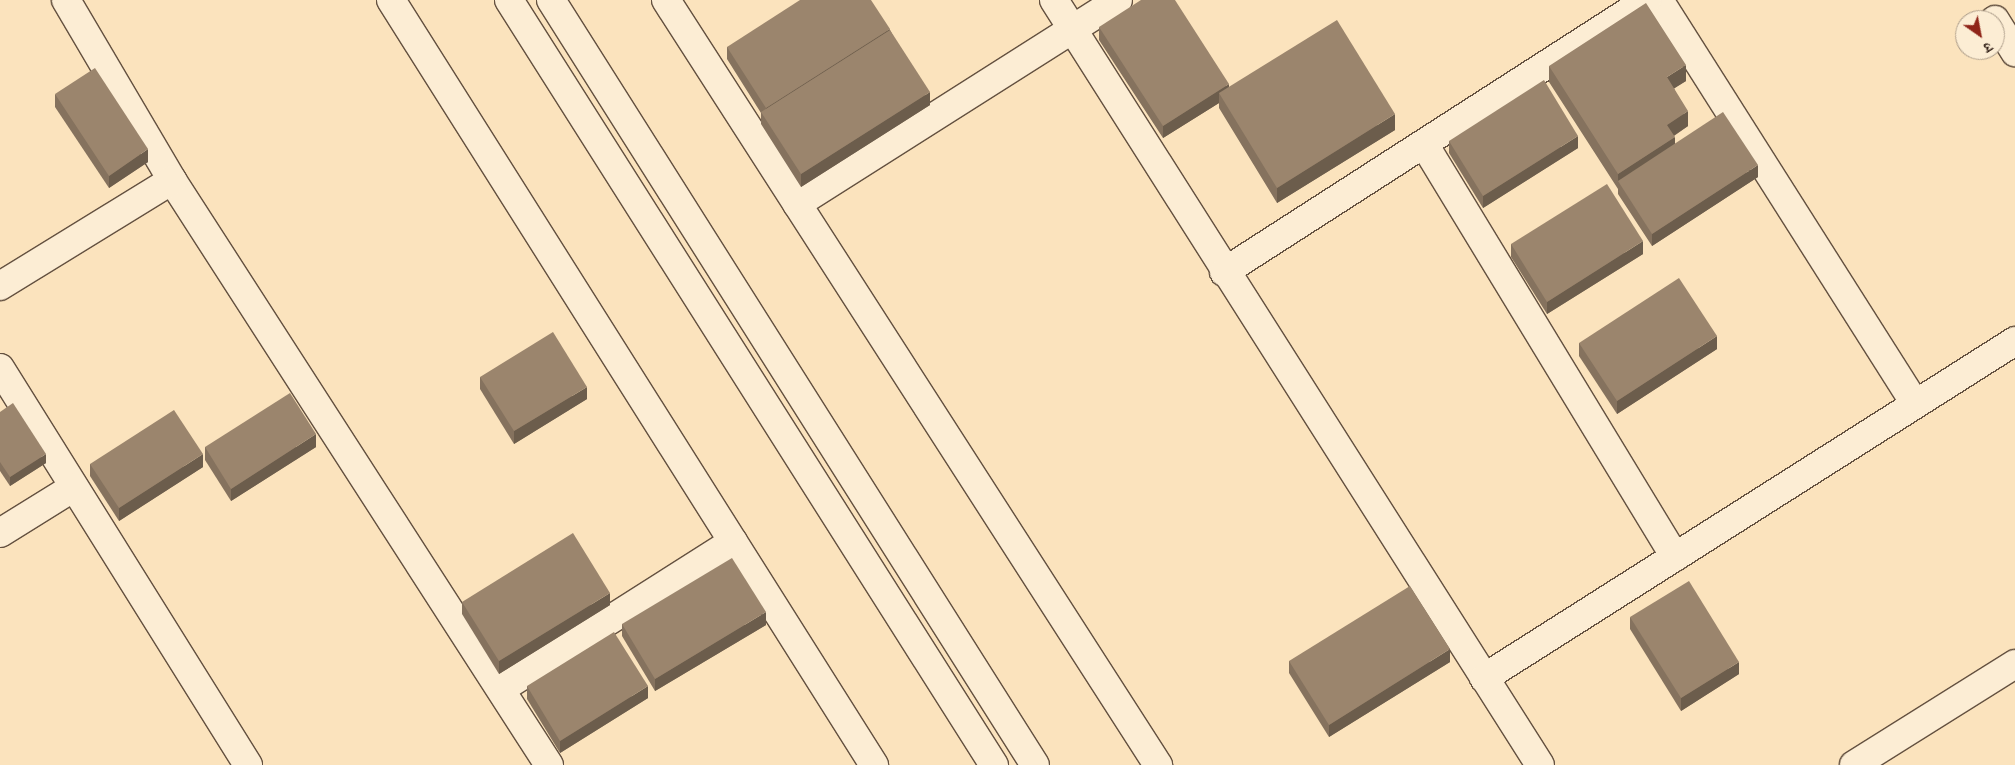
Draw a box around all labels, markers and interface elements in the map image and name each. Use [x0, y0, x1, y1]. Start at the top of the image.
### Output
north arrow [1955, 10, 2005, 60]
text: उ [1980, 38, 1996, 56]

